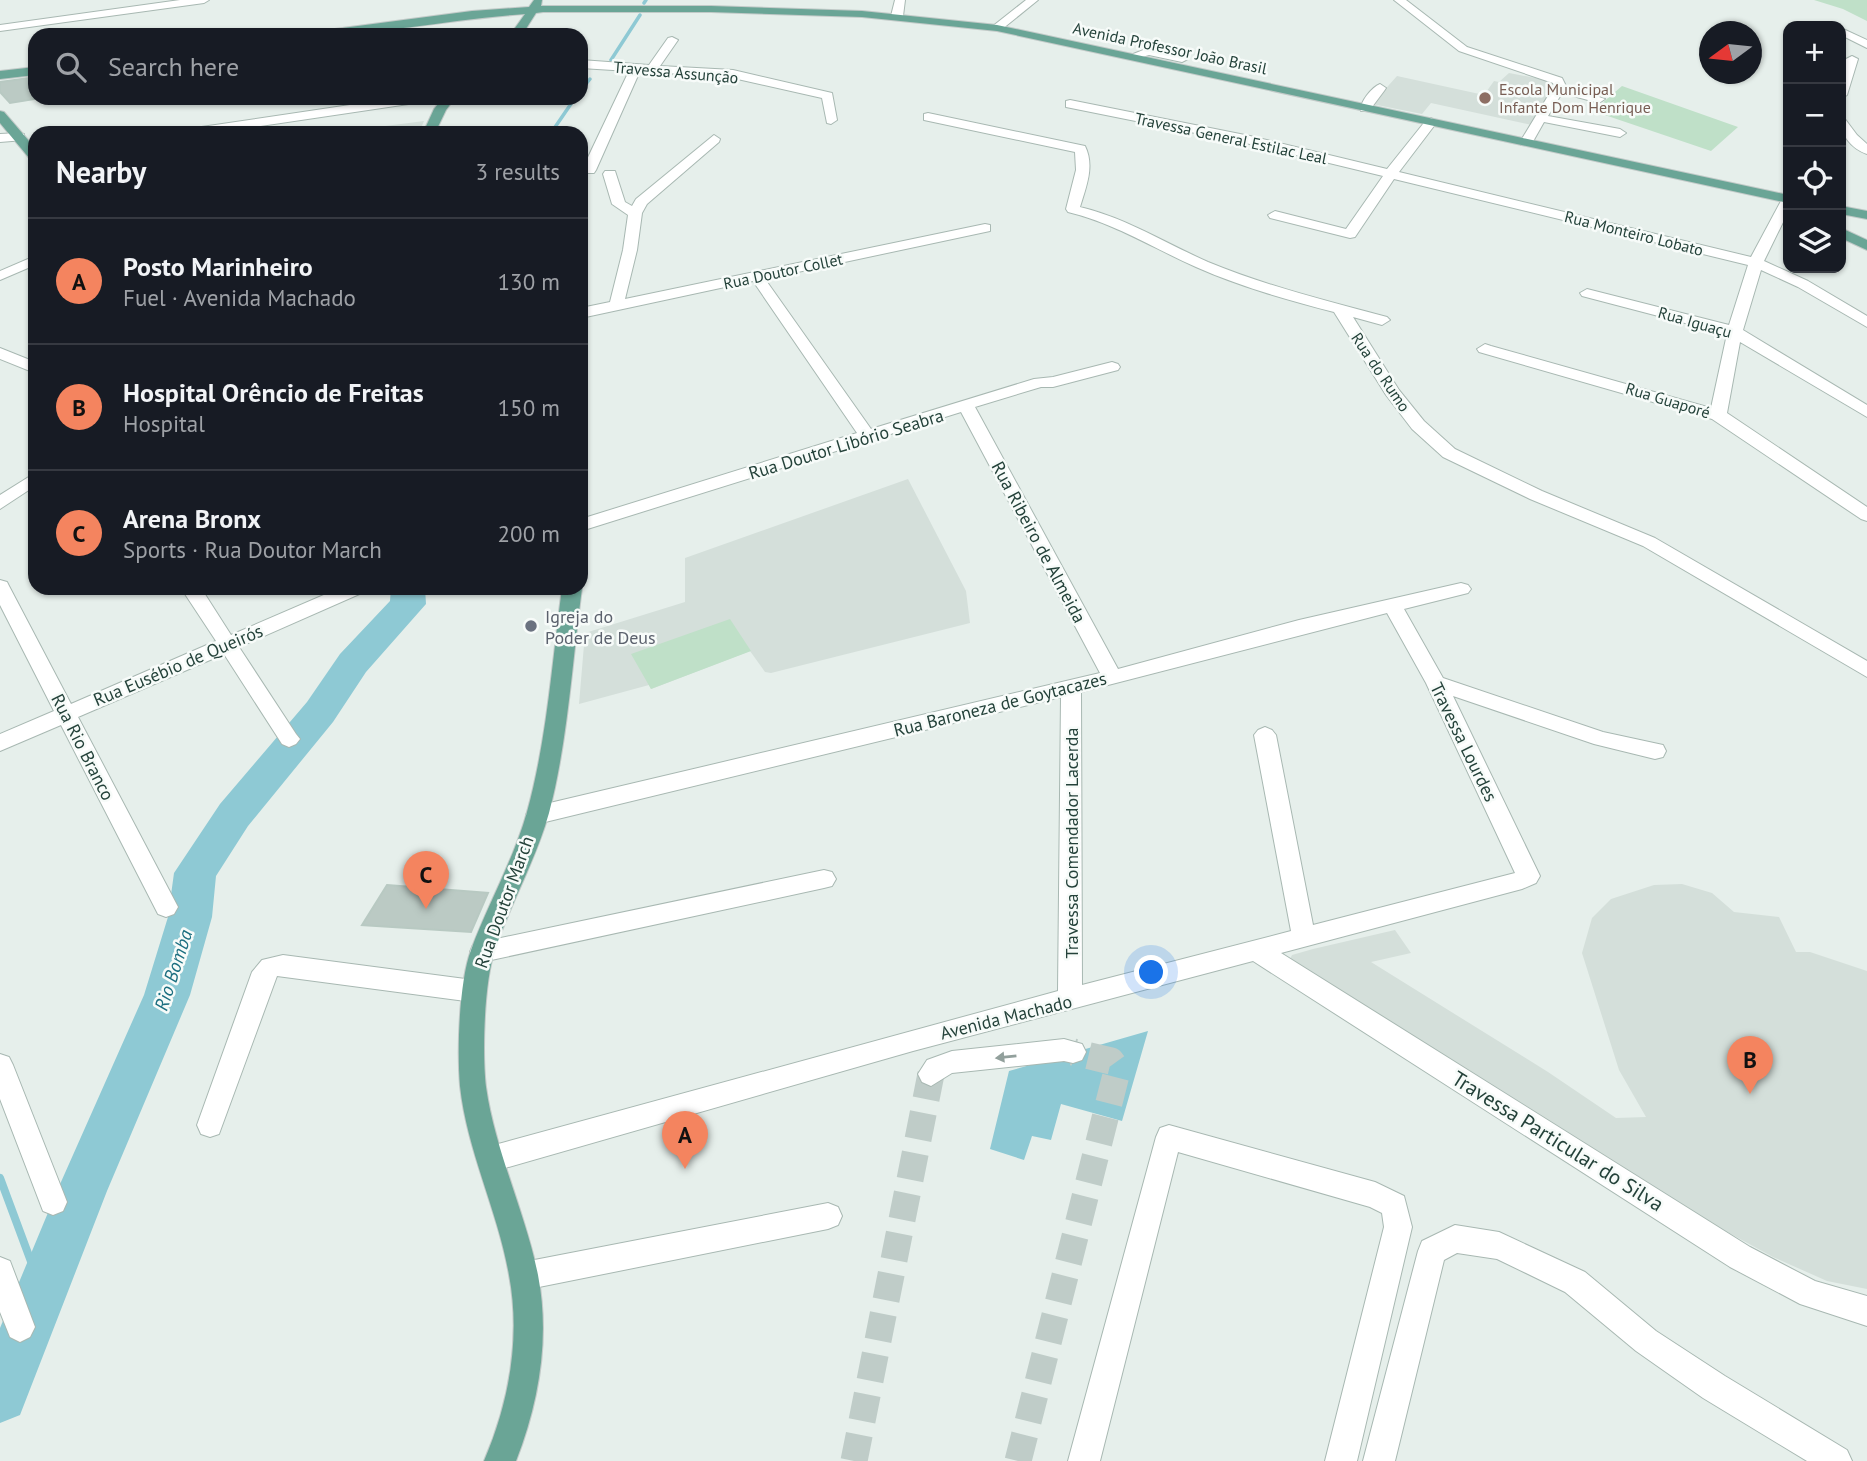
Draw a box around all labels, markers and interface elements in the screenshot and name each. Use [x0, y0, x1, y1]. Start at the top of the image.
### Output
street label: Avenida Professor João Brasil [1071, 18, 1269, 78]
north arrow [1699, 21, 1762, 84]
map controls [1783, 21, 1846, 273]
button: + [1783, 21, 1846, 84]
search box [28, 28, 588, 105]
icon: search [52, 48, 90, 86]
text: Search here [108, 50, 239, 83]
street label: Travessa Assunção [613, 57, 739, 87]
place label: Escola Municipal Infante Dom Henrique [1499, 79, 1651, 117]
button: − [1783, 84, 1846, 147]
marker: Escola Municipal Infante Dom Henrique [1477, 90, 1493, 106]
street label: Travessa General Estilac Leal [1133, 108, 1329, 168]
button: locate [1783, 147, 1846, 210]
text: Nearby [56, 152, 146, 191]
text: 3 results [476, 157, 560, 186]
street label: Rua Monteiro Lobato [1562, 206, 1706, 260]
button: layers [1783, 210, 1846, 273]
street label: Rua Doutor Collet [722, 248, 845, 293]
text: Posto Marinheiro [123, 250, 313, 283]
text: A [72, 267, 86, 296]
text: 130 m [498, 267, 560, 296]
text: Fuel · Avenida Machado [123, 283, 356, 312]
street label: Rua Iguaçu [1656, 302, 1734, 342]
street label: Rua do Rumo [1347, 329, 1415, 415]
text: Hospital Orêncio de Freitas [123, 376, 424, 409]
street label: Rua Guaporé [1623, 378, 1713, 422]
text: B [72, 393, 86, 422]
text: 150 m [498, 393, 560, 422]
street label: Rua Doutor Libório Seabra [746, 403, 946, 485]
text: Hospital [123, 409, 205, 438]
street label: Rua Ribeiro de Almeida [987, 457, 1091, 627]
text: Arena Bronx [123, 502, 261, 535]
text: C [73, 519, 85, 548]
text: 200 m [498, 519, 560, 548]
text: Sports · Rua Doutor March [123, 535, 382, 564]
place label: Igreja do Poder de Deus [545, 605, 656, 649]
marker: Igreja do Poder de Deus [523, 618, 539, 634]
street label: Rua Eusébio de Queirós [90, 619, 266, 711]
street label: Rua Baroneza de Goytacazes [891, 666, 1109, 742]
street label: Travessa Lourdes [1425, 679, 1503, 805]
street label: Rua Rio Branco [46, 690, 120, 804]
street label: Travessa Comendador Lacerda [1060, 728, 1083, 958]
street label: Rua Doutor March [469, 833, 539, 971]
pin: C [403, 851, 449, 909]
water label: Rio Bomba [149, 926, 198, 1013]
your location [1134, 955, 1168, 989]
street label: Avenida Machado [938, 990, 1074, 1044]
pin: B [1727, 1036, 1773, 1094]
one-way arrow [994, 1051, 1016, 1062]
street label: Travessa Particular do Silva [1447, 1065, 1669, 1217]
pin: A [662, 1111, 708, 1169]

